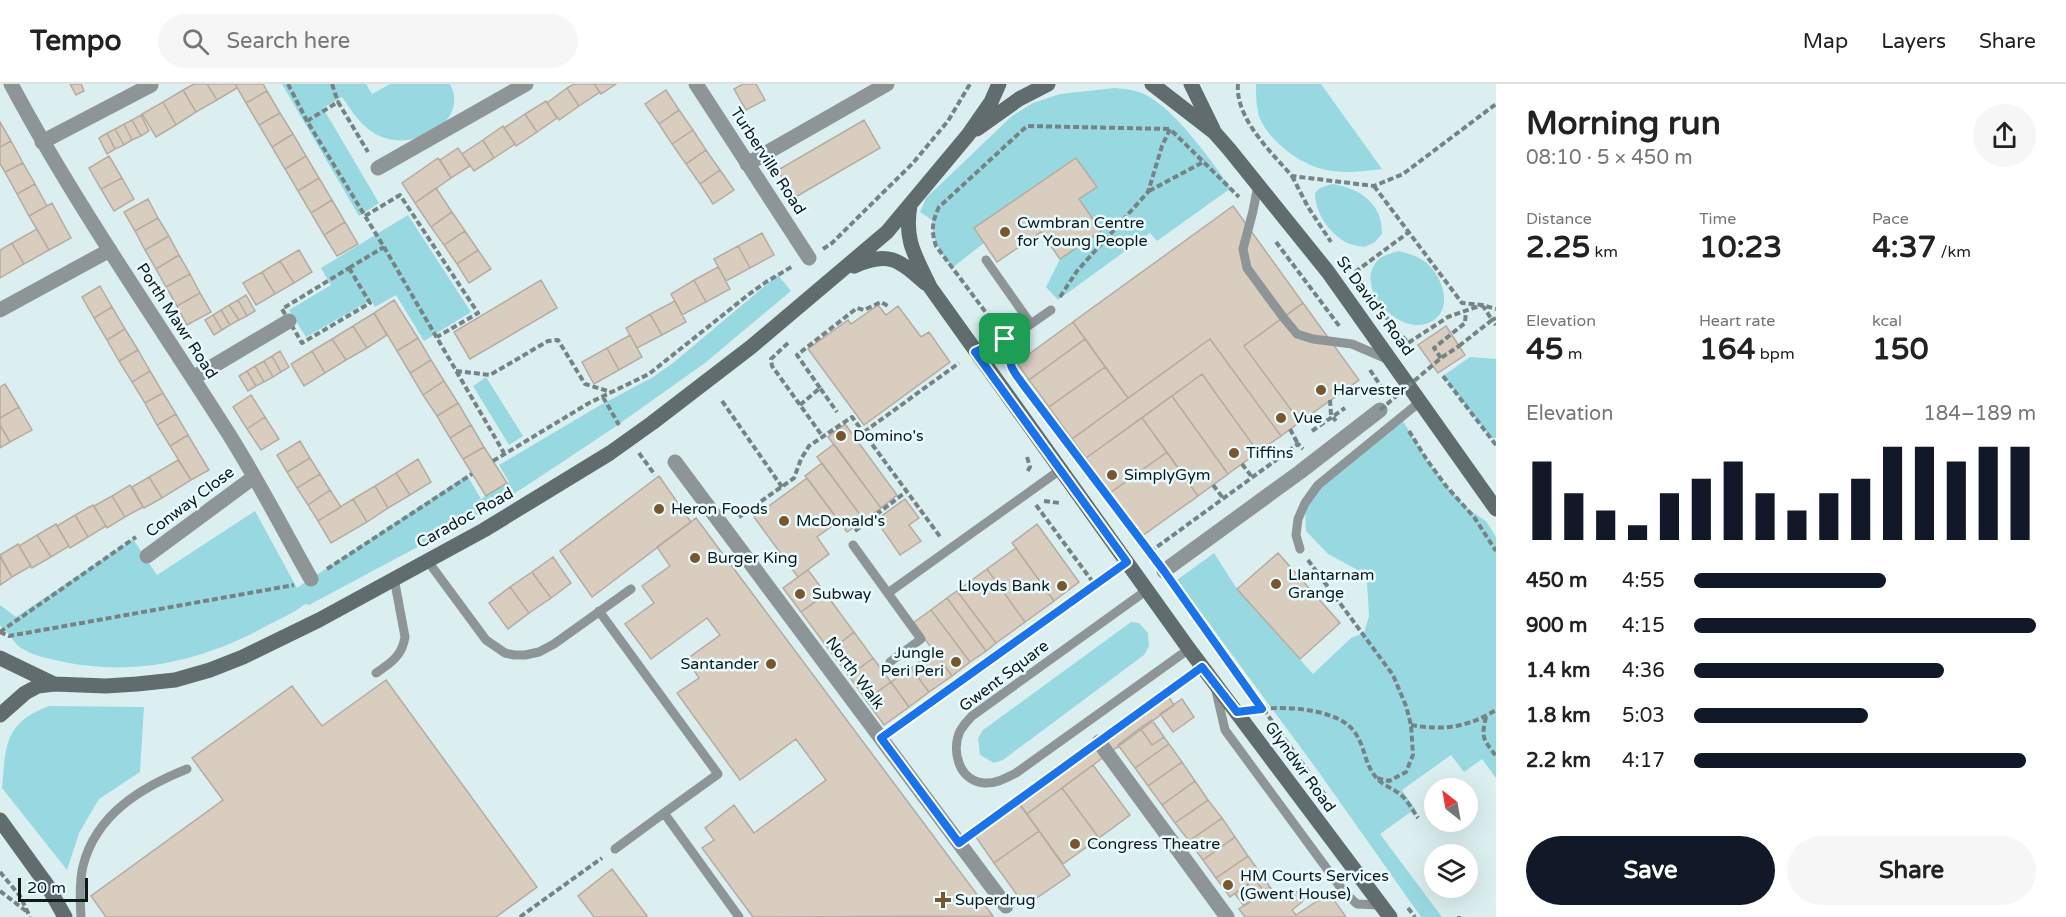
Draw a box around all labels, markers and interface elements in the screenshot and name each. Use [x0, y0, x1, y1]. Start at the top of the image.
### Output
search box [158, 14, 578, 68]
text: Tempo [30, 24, 122, 58]
icon: search [179, 25, 212, 58]
text: Search here [227, 28, 350, 54]
text: Map [1803, 29, 1848, 54]
text: Layers [1881, 29, 1946, 54]
text: Share [1979, 29, 2036, 54]
street label: Turberville Road [726, 104, 810, 218]
text: Morning run [1526, 104, 1721, 143]
button: share [1973, 104, 2036, 167]
text: 08:10 · 5 × 450 m [1526, 146, 1693, 170]
text: Distance [1526, 209, 1592, 229]
text: Time [1699, 209, 1736, 229]
text: Pace [1872, 209, 1909, 229]
place label: Cwmbran Centre for Young People [1017, 213, 1148, 251]
marker: Cwmbran Centre for Young People [998, 225, 1012, 239]
text: 2.25 [1526, 229, 1590, 266]
text: 10:23 [1699, 229, 1782, 266]
text: 4:37 [1872, 229, 1936, 266]
text: km [1590, 242, 1618, 262]
text: /km [1936, 242, 1971, 262]
street label: St David's Road [1332, 252, 1418, 360]
street label: Porth Mawr Road [132, 259, 222, 383]
text: Elevation [1526, 311, 1596, 331]
text: Heart rate [1699, 311, 1775, 331]
text: kcal [1872, 311, 1902, 331]
pin [979, 313, 1030, 364]
icon: arrive [988, 322, 1021, 355]
text: 45 [1526, 331, 1564, 368]
text: 164 [1699, 331, 1756, 368]
text: 150 [1872, 331, 1929, 368]
text: m [1564, 344, 1583, 364]
text: bpm [1756, 344, 1795, 364]
place label: Harvester [1333, 380, 1407, 400]
marker: Harvester [1314, 383, 1328, 397]
text: Elevation [1526, 402, 1613, 426]
text: 184–189 m [1923, 402, 2036, 426]
place label: Vue [1293, 408, 1322, 428]
marker: Vue [1274, 411, 1288, 425]
place label: Domino's [853, 426, 924, 446]
marker: Domino's [834, 429, 848, 443]
place label: Tiffins [1246, 443, 1294, 463]
marker: Tiffins [1227, 446, 1241, 460]
street label: Conway Close [142, 462, 238, 542]
place label: SimplyGym [1124, 465, 1210, 485]
marker: SimplyGym [1105, 468, 1119, 482]
street label: Caradoc Road [413, 483, 517, 553]
place label: Heron Foods [671, 499, 768, 519]
marker: Heron Foods [652, 502, 666, 516]
place label: McDonald's [796, 511, 885, 531]
marker: McDonald's [777, 514, 791, 528]
place label: Burger King [707, 548, 798, 568]
marker: Burger King [688, 551, 702, 565]
place label: Llantarnam Grange [1288, 565, 1374, 603]
text: 450 m [1526, 569, 1587, 593]
text: 4:55 [1622, 569, 1665, 593]
place label: Lloyds Bank [958, 576, 1050, 596]
marker: Llantarnam Grange [1269, 577, 1283, 591]
marker: Lloyds Bank [1055, 579, 1069, 593]
place label: Subway [812, 584, 872, 604]
marker: Subway [793, 587, 807, 601]
text: 900 m [1526, 614, 1587, 638]
text: 4:15 [1622, 614, 1665, 638]
street label: North Walk [821, 633, 889, 713]
street label: Gwent Square [955, 636, 1053, 716]
place label: Jungle Peri Peri [880, 643, 944, 681]
place label: Santander [680, 654, 760, 674]
marker: Jungle Peri Peri [949, 655, 963, 669]
marker: Santander [764, 657, 778, 671]
text: 1.4 km [1526, 659, 1590, 683]
text: 4:36 [1622, 659, 1665, 683]
text: 1.8 km [1526, 704, 1591, 728]
text: 5:03 [1622, 704, 1665, 728]
street label: Glyndwr Road [1260, 718, 1340, 816]
text: 2.2 km [1526, 749, 1591, 773]
text: 4:17 [1622, 749, 1665, 773]
north arrow [1424, 778, 1478, 832]
map controls [1424, 778, 1478, 898]
place label: Congress Theatre [1087, 834, 1220, 854]
button: Save [1526, 836, 1775, 905]
button: Share [1787, 836, 2036, 905]
marker: Congress Theatre [1068, 837, 1082, 851]
button: layers [1424, 844, 1478, 898]
place label: HM Courts Services (Gwent House) [1240, 866, 1389, 904]
scale bar [18, 875, 88, 902]
text: 20 m [27, 878, 66, 898]
marker: HM Courts Services (Gwent House) [1221, 878, 1235, 892]
place label: Superdrug [955, 890, 1036, 910]
marker: Superdrug [936, 893, 950, 907]

